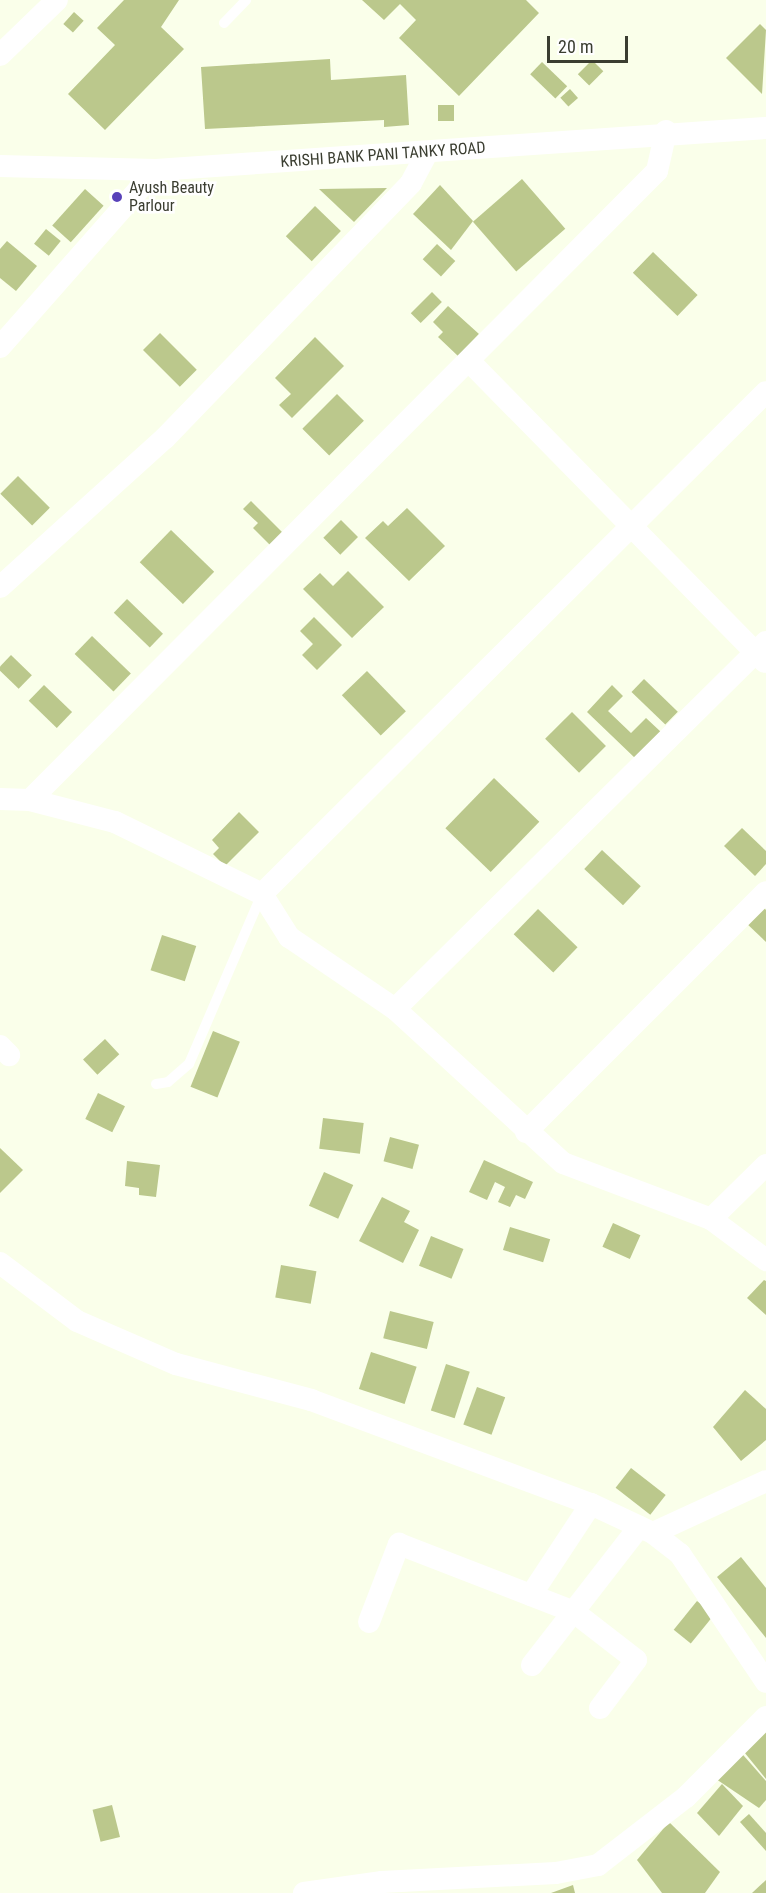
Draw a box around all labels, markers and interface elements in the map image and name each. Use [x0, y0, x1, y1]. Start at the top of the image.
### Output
scale bar [550, 24, 631, 62]
text: 20 m [558, 36, 593, 57]
street label: KRISHI BANK PANI TANKY ROAD [280, 138, 486, 172]
place label: Ayush Beauty Parlour [129, 178, 214, 216]
marker: Ayush Beauty Parlour [110, 190, 124, 204]

